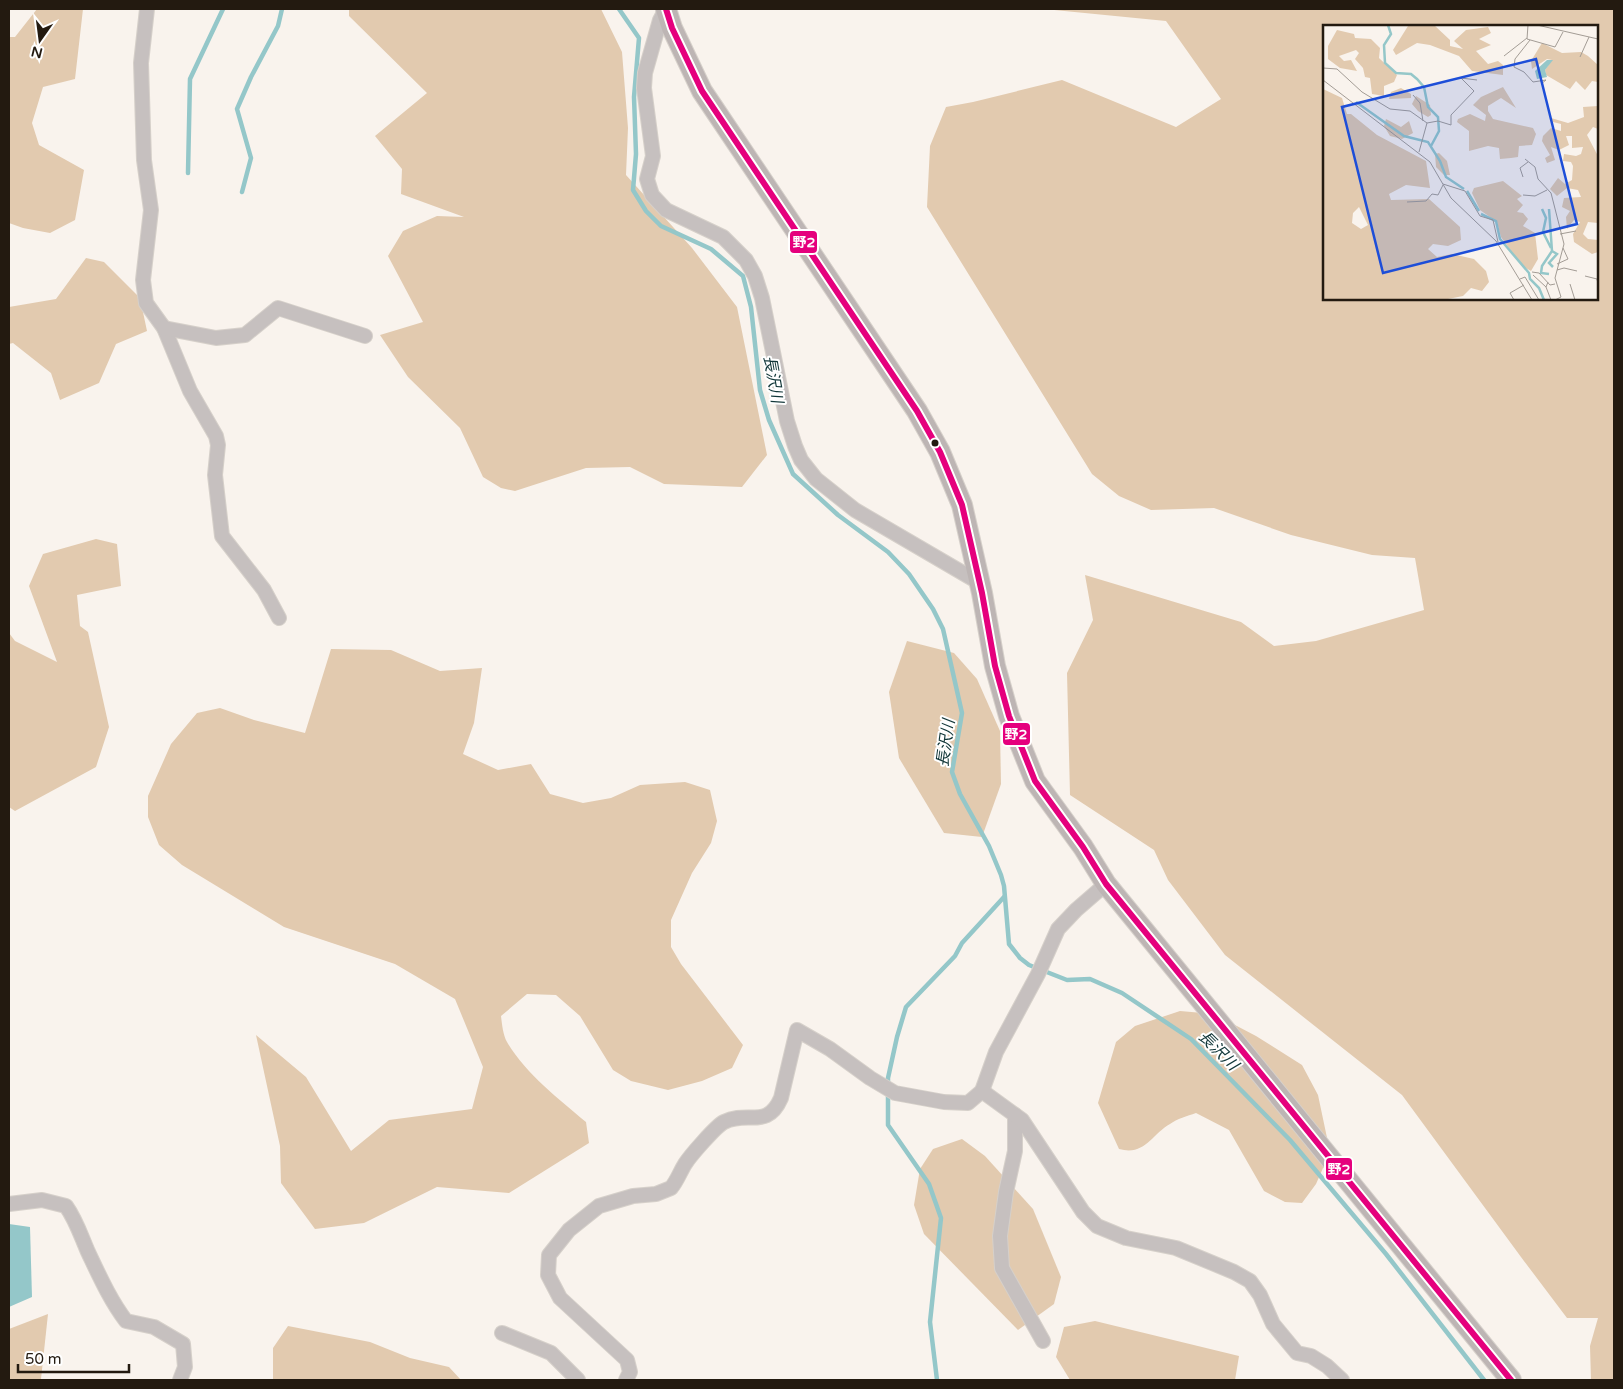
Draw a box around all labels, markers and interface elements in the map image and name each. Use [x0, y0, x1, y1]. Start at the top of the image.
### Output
north arrow [15, 15, 65, 65]
inset map [1323, 25, 1598, 300]
text: N [29, 43, 44, 62]
line badge: 野2 [789, 230, 818, 254]
text: 野2 [793, 234, 816, 251]
water label: 長沢川 [759, 354, 787, 407]
unlabelled marker [930, 438, 940, 448]
water label: 長沢川 [933, 716, 960, 768]
line badge: 野2 [1002, 722, 1031, 746]
text: 野2 [1005, 726, 1028, 743]
water label: 長沢川 [1194, 1027, 1244, 1076]
line badge: 野2 [1325, 1157, 1353, 1181]
text: 野2 [1328, 1161, 1351, 1178]
scale bar [18, 1342, 129, 1374]
text: 50 m [25, 1350, 62, 1368]

